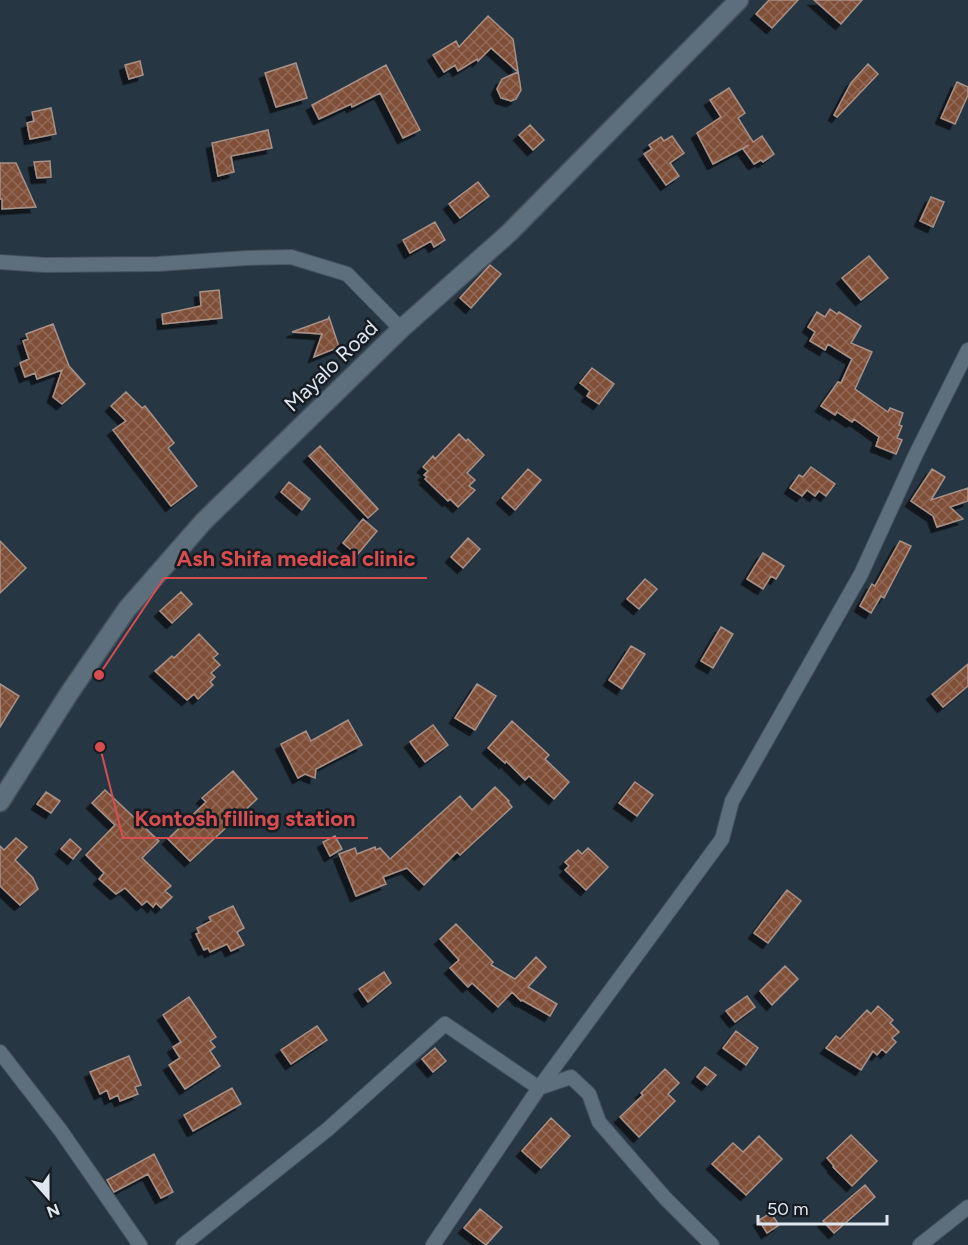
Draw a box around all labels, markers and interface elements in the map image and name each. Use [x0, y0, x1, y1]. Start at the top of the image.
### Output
street label: Mayalo Road [279, 315, 383, 416]
callout: Ash Shifa medical clinic [164, 538, 427, 578]
text: Ash Shifa medical clinic [177, 545, 415, 572]
callout: Kontosh filling station [123, 798, 368, 838]
text: Kontosh filling station [134, 805, 356, 832]
north arrow [18, 1167, 78, 1227]
scale bar [758, 1188, 887, 1226]
text: 50 m [767, 1198, 809, 1220]
text: N [44, 1199, 62, 1222]

